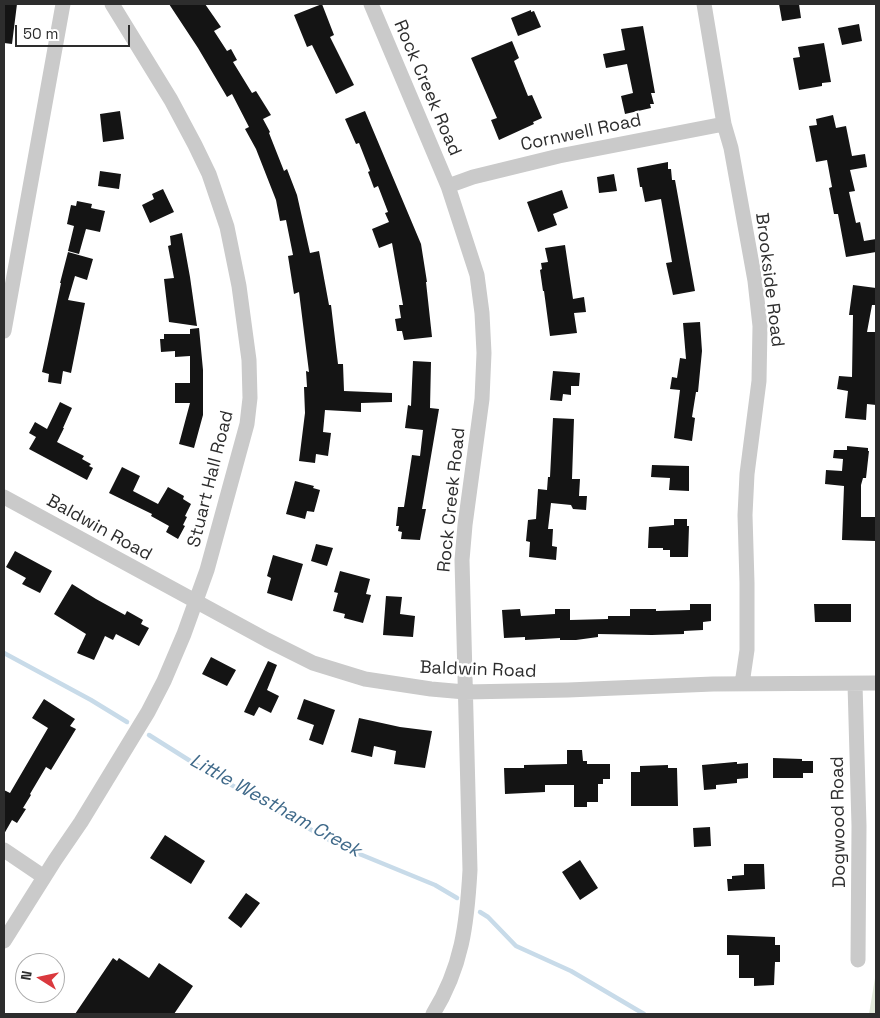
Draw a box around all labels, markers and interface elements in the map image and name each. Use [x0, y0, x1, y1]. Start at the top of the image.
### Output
scale bar [18, 15, 132, 47]
street label: Rock Creek Road [389, 17, 465, 159]
text: 50 m [23, 24, 58, 43]
street label: Cornwell Road [519, 110, 643, 156]
street label: Brookside Road [750, 212, 788, 348]
street label: Stuart Hall Road [184, 408, 238, 550]
street label: Rock Creek Road [434, 427, 470, 573]
street label: Baldwin Road [43, 490, 155, 566]
street label: Baldwin Road [419, 657, 537, 683]
water label: Little Westham Creek [185, 749, 365, 863]
street label: Dogwood Road [827, 756, 851, 888]
north arrow [15, 953, 65, 1003]
text: N [17, 969, 36, 982]

